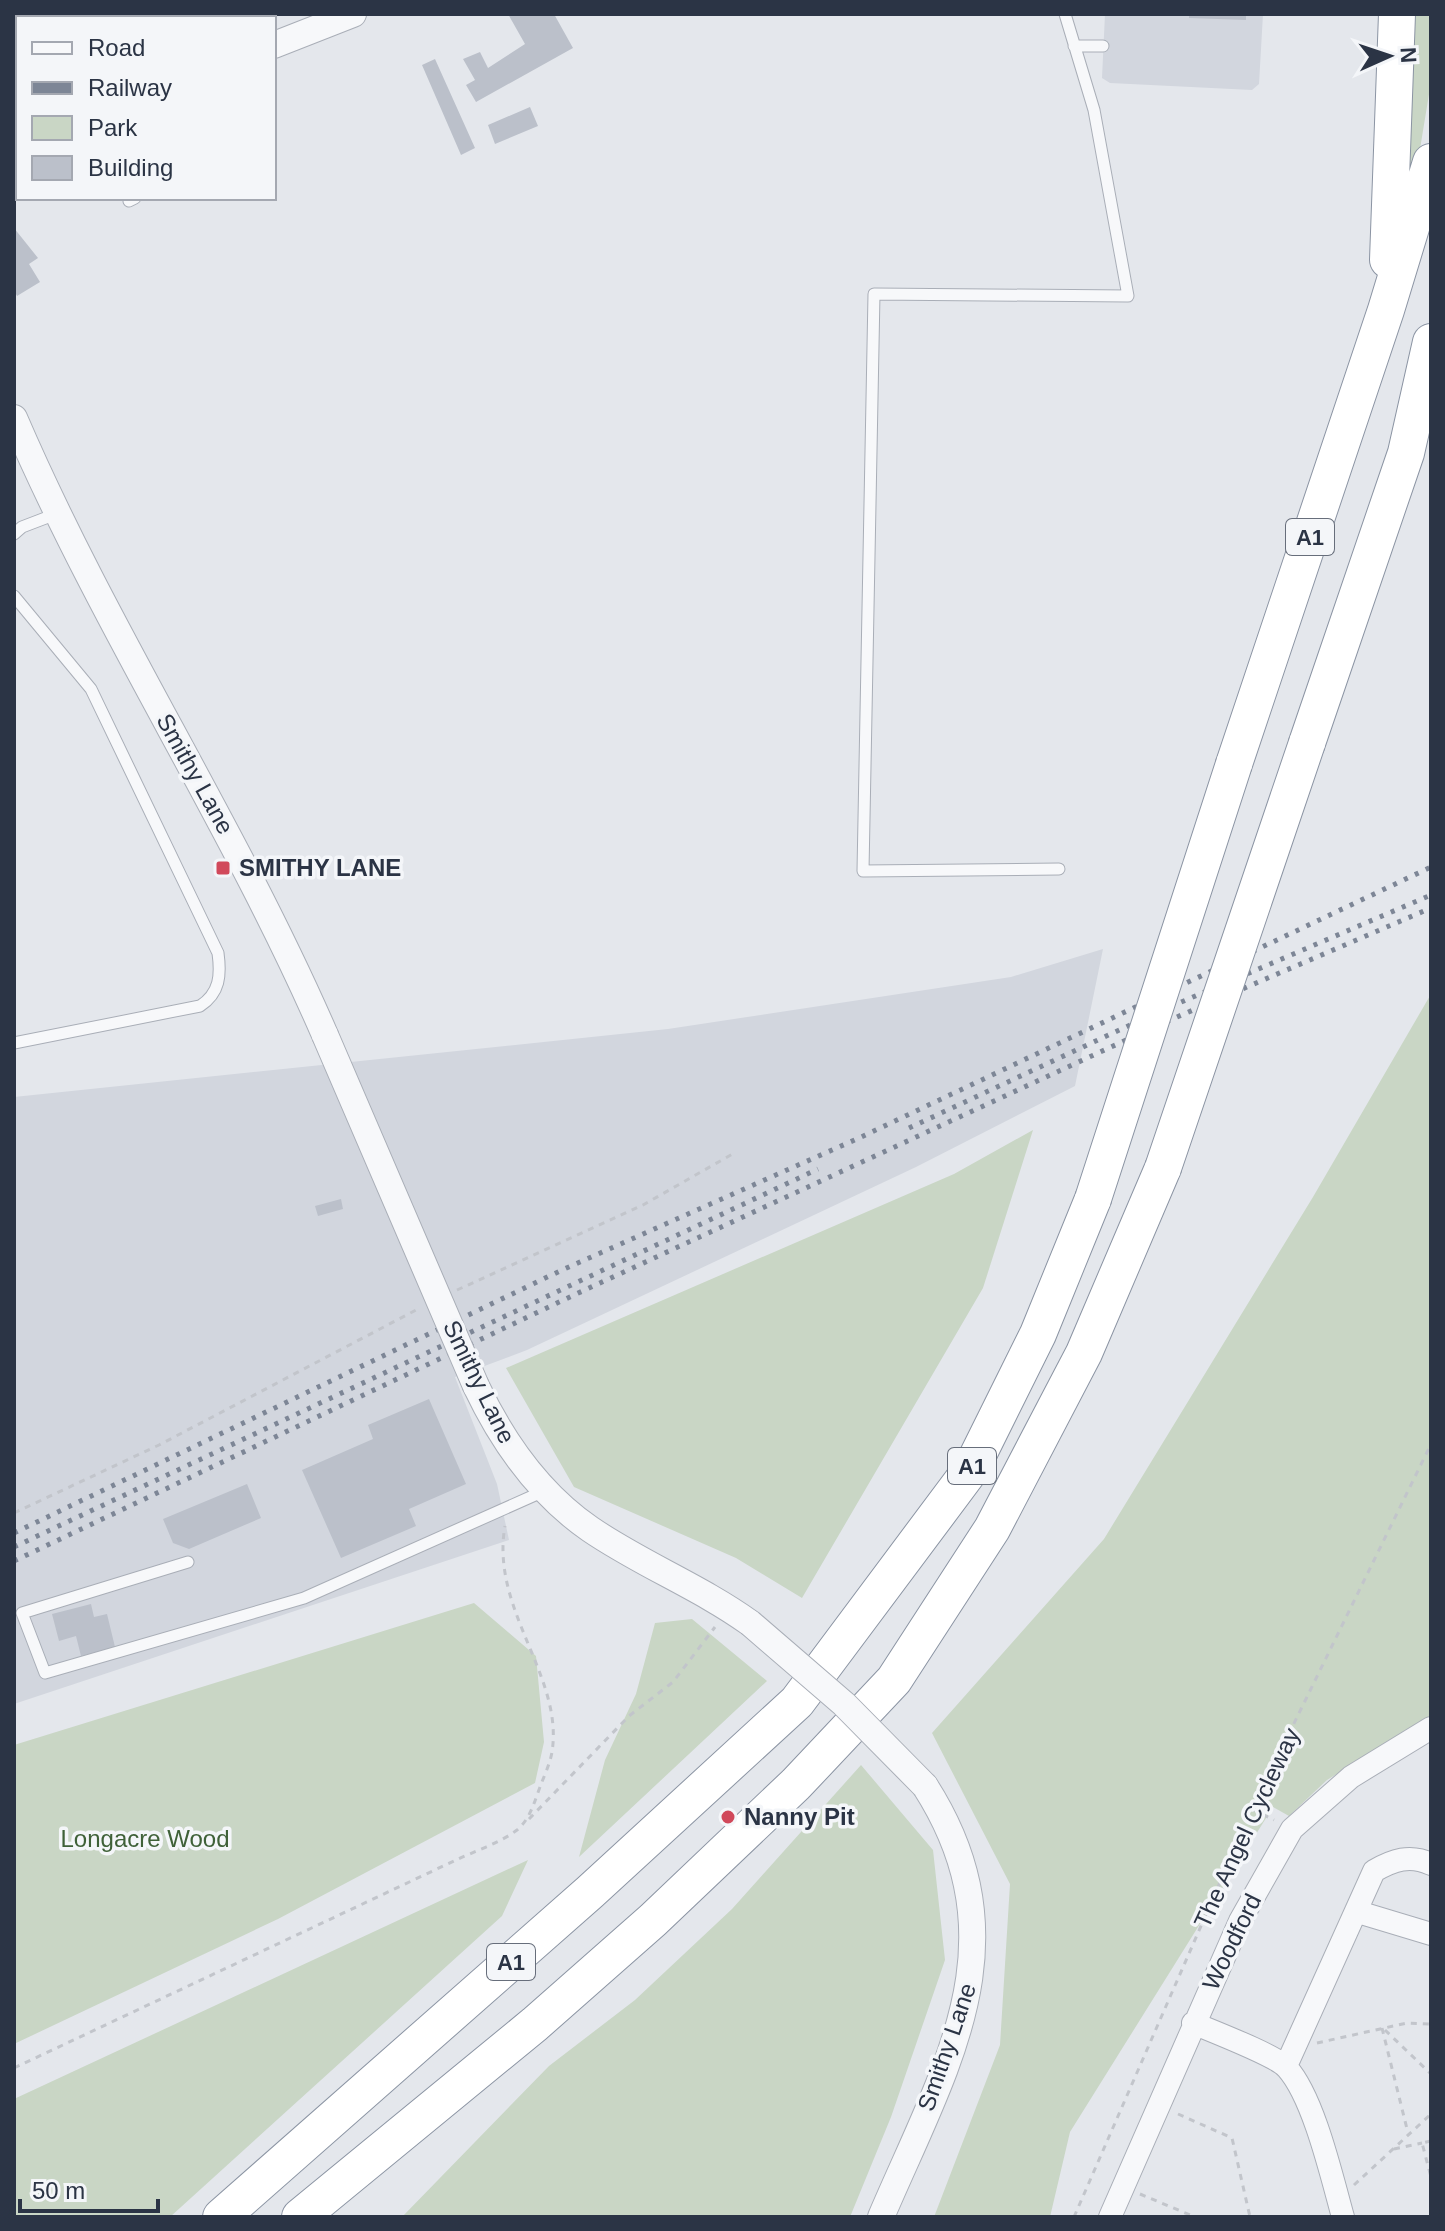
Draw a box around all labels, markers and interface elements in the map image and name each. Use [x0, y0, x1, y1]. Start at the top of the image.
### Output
legend [16, 16, 276, 200]
north arrow [1349, 16, 1429, 96]
text: Road [88, 34, 145, 61]
text: N [1396, 46, 1421, 64]
text: Railway [88, 74, 172, 101]
text: Park [88, 114, 138, 141]
text: Building [88, 154, 173, 181]
road number: A1 [1286, 519, 1334, 555]
street label: Smithy Lane [151, 709, 240, 839]
place label: SMITHY LANE [239, 854, 401, 881]
marker: SMITHY LANE [214, 859, 232, 877]
street label: Smithy Lane [438, 1316, 521, 1448]
road number: A1 [948, 1448, 996, 1484]
street label: The Angel Cycleway [1188, 1724, 1305, 1932]
place label: Nanny Pit [744, 1803, 855, 1830]
marker: Nanny Pit [719, 1808, 737, 1826]
park label: Longacre Wood [60, 1825, 230, 1852]
street label: Woodford [1197, 1889, 1266, 1994]
road number: A1 [487, 1944, 535, 1980]
street label: Smithy Lane [912, 1979, 981, 2114]
scale bar [20, 2163, 158, 2213]
text: 50 m [32, 2177, 85, 2204]

